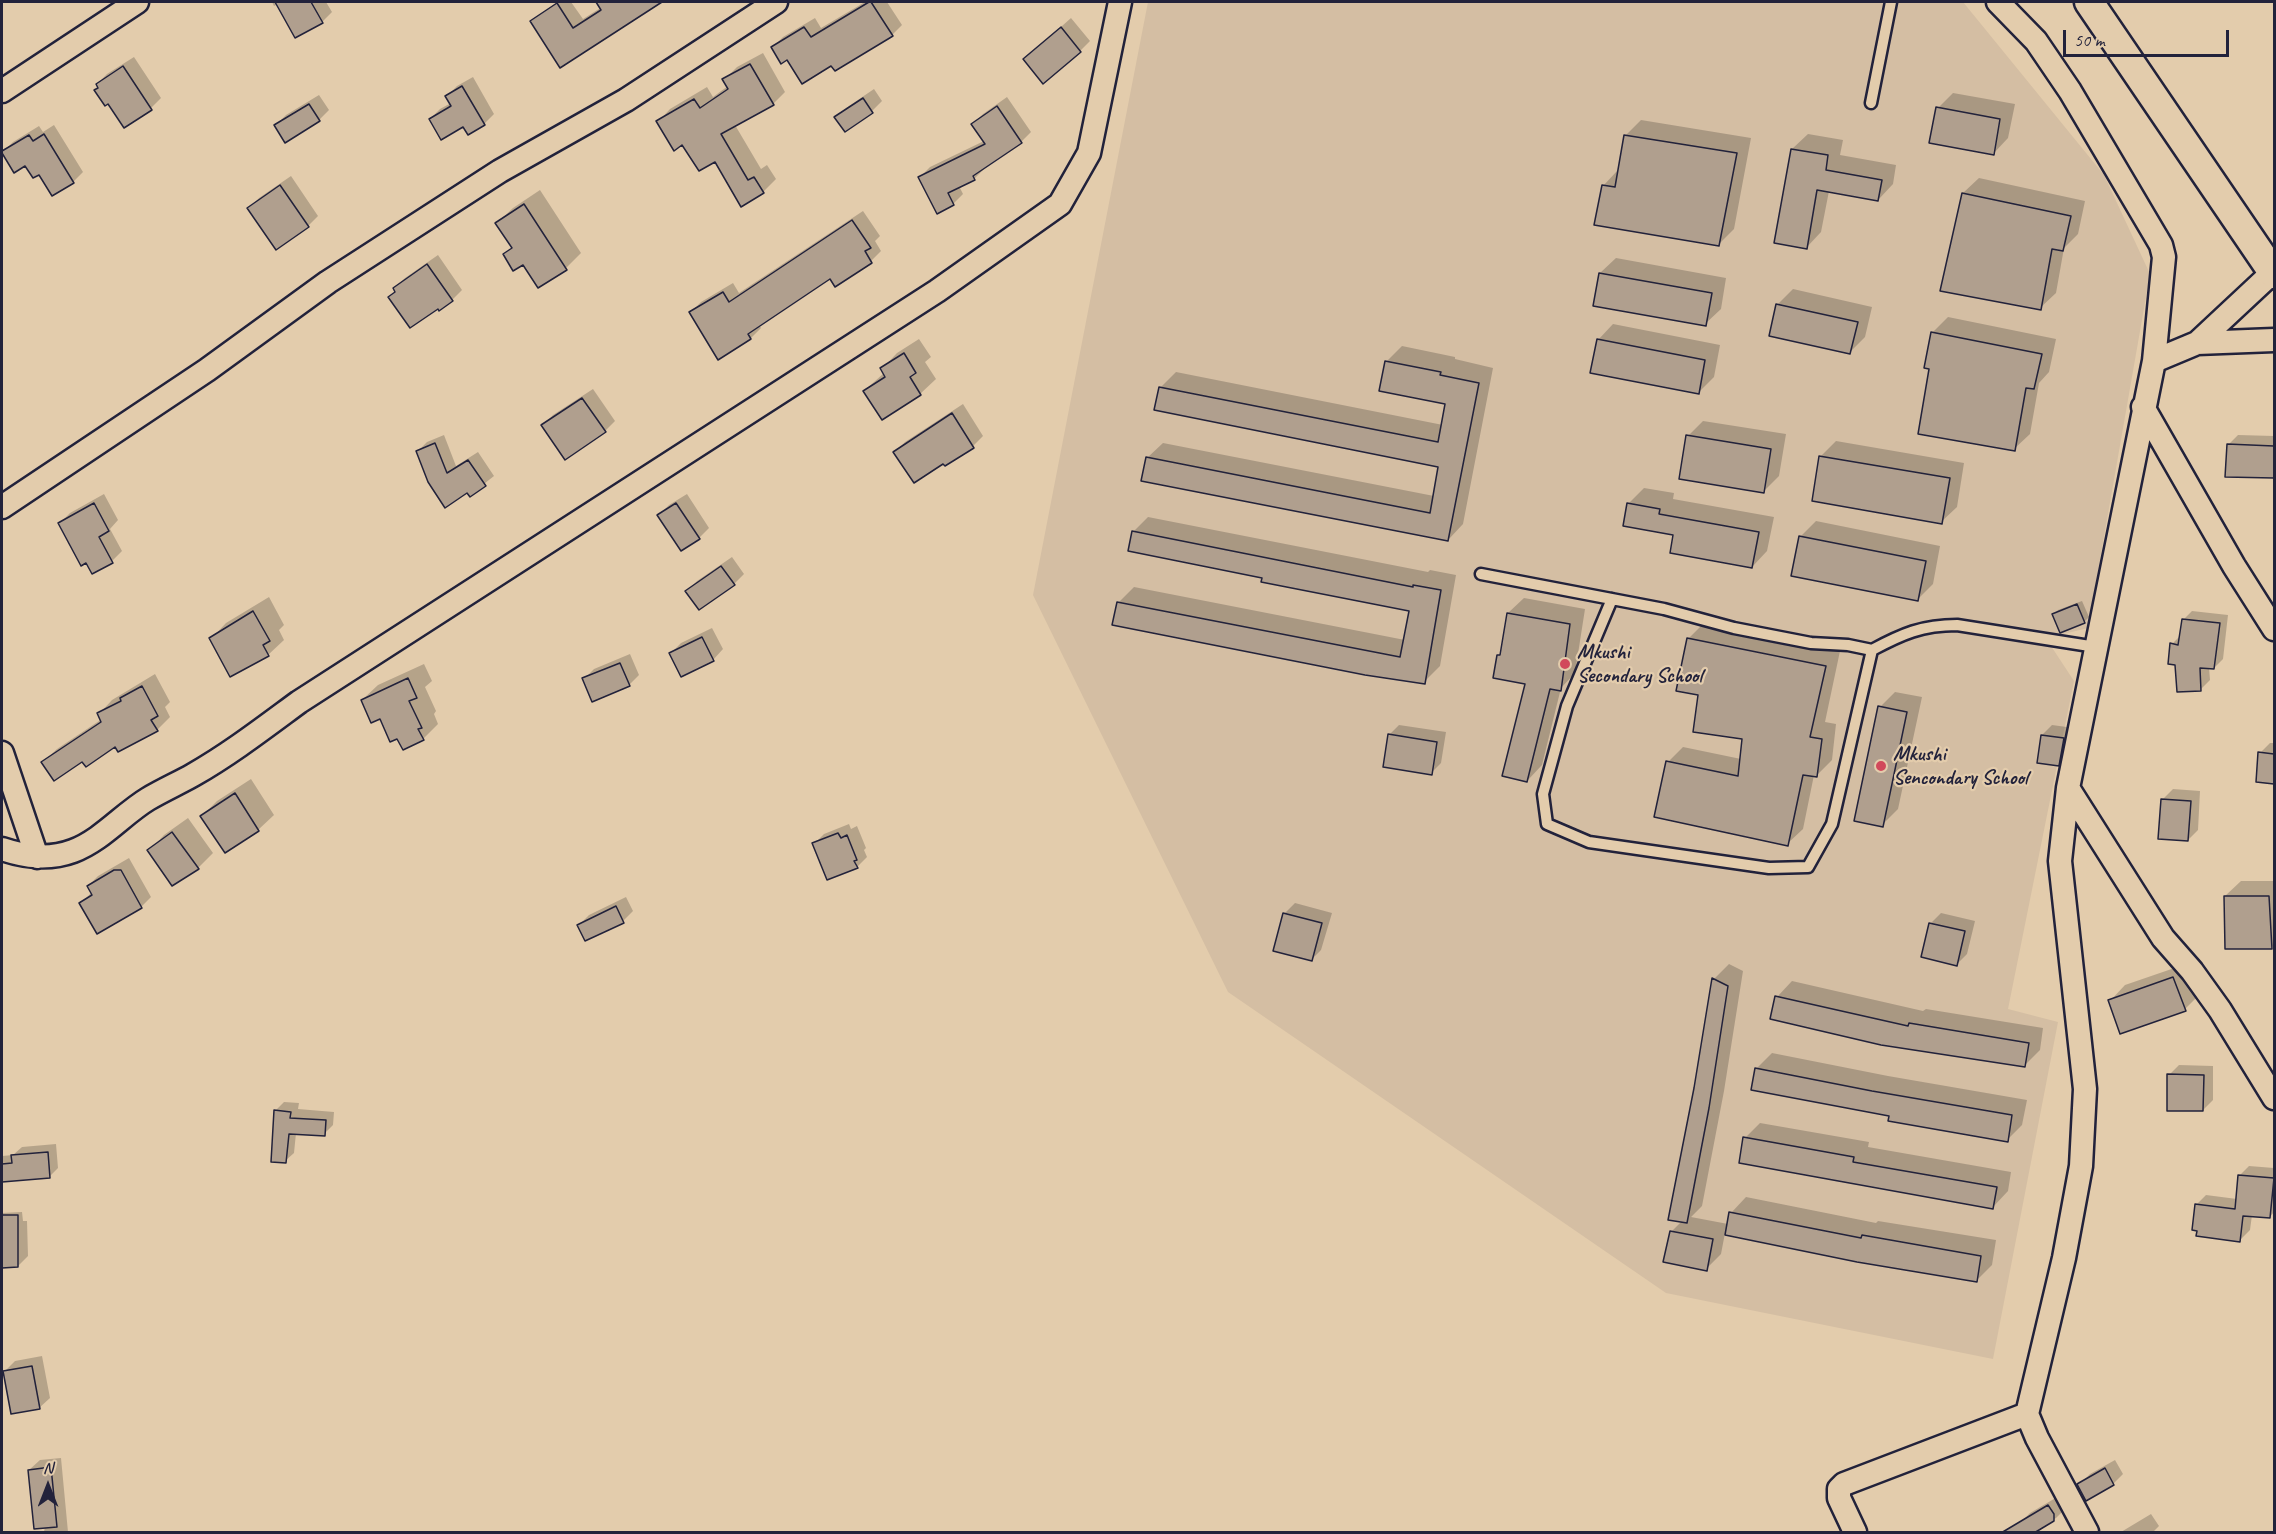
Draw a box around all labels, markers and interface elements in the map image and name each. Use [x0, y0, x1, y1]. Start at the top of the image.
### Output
scale bar [2066, 18, 2232, 56]
text: 50 m [2074, 29, 2105, 51]
place label: Mkushi Secondary School [1577, 639, 1702, 689]
marker: Mkushi Secondary School [1558, 657, 1572, 671]
place label: Mkushi Sencondary School [1893, 741, 2028, 791]
marker: Mkushi Sencondary School [1874, 759, 1888, 773]
north arrow [18, 1456, 78, 1516]
text: N [43, 1458, 53, 1478]

